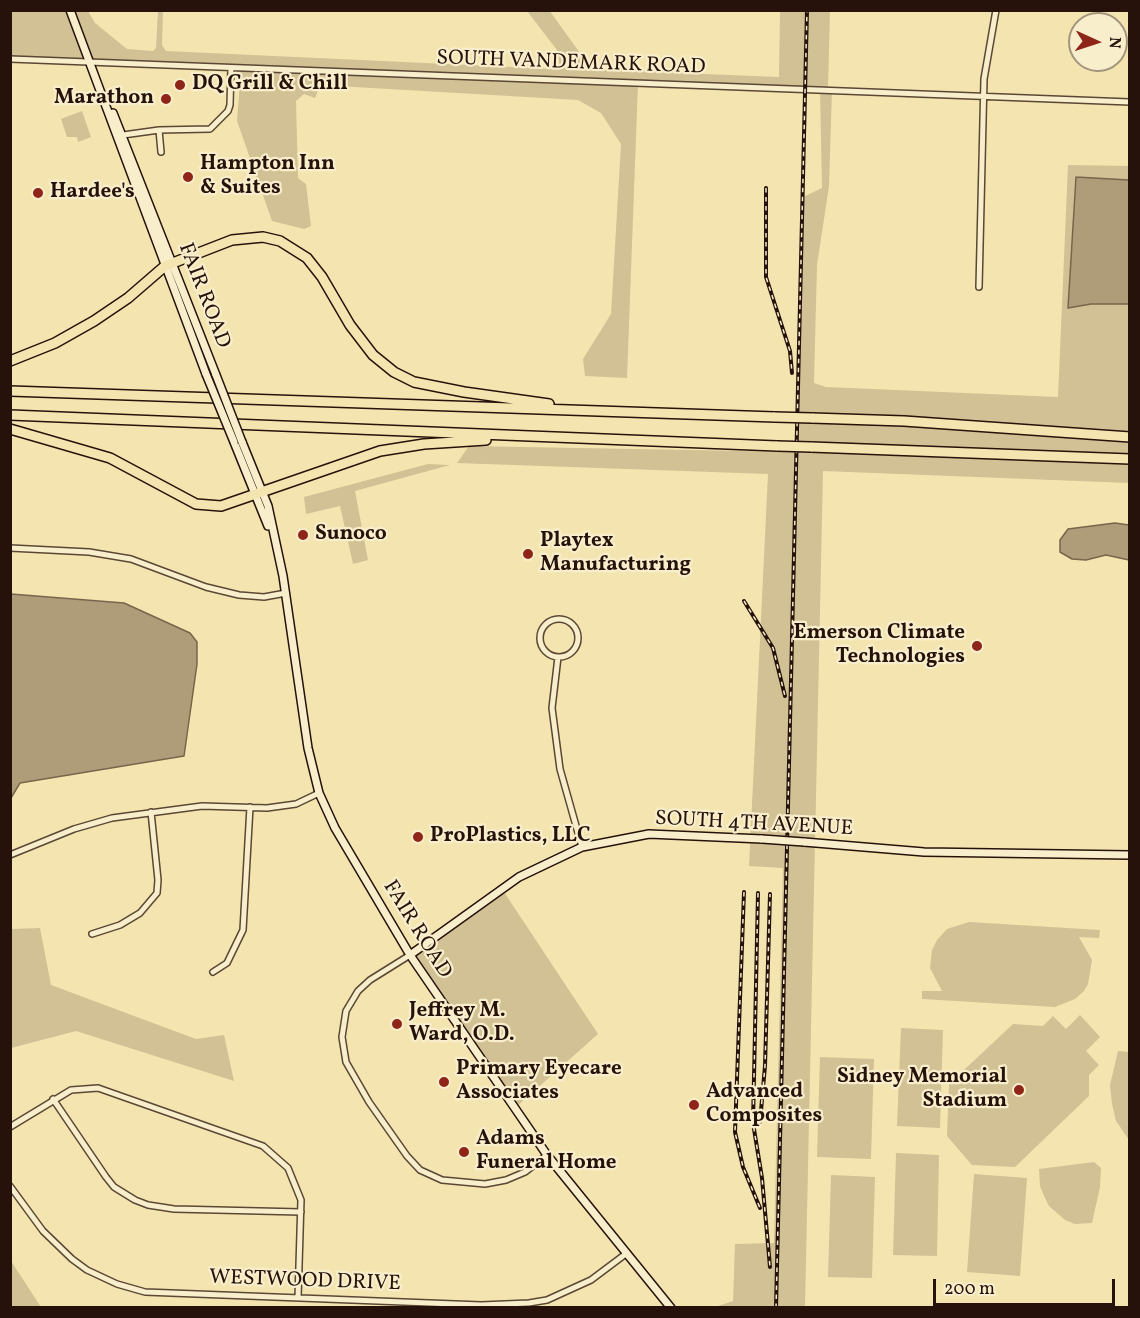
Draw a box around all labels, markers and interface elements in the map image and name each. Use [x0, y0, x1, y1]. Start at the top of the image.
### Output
north arrow [1068, 12, 1128, 72]
text: N [1103, 36, 1125, 49]
street label: SOUTH VANDEMARK ROAD [436, 47, 706, 81]
place label: DQ Grill & Chill [192, 72, 348, 98]
marker: DQ Grill & Chill [173, 78, 187, 92]
place label: Marathon [54, 86, 154, 112]
marker: Marathon [159, 92, 173, 106]
place label: Hampton Inn & Suites [200, 152, 335, 202]
marker: Hampton Inn & Suites [181, 170, 195, 184]
place label: Hardee's [50, 180, 135, 206]
marker: Hardee's [31, 186, 45, 200]
street label: FAIR ROAD [171, 240, 235, 352]
place label: Sunoco [315, 522, 387, 548]
marker: Sunoco [296, 528, 310, 542]
place label: Playtex Manufacturing [540, 529, 691, 579]
marker: Playtex Manufacturing [521, 547, 535, 561]
place label: Emerson Climate Technologies [793, 621, 965, 671]
marker: Emerson Climate Technologies [970, 639, 984, 653]
street label: SOUTH 4TH AVENUE [654, 807, 854, 843]
place label: ProPlastics, LLC [430, 824, 590, 850]
marker: ProPlastics, LLC [411, 830, 425, 844]
street label: FAIR ROAD [376, 876, 456, 984]
place label: Jeffrey M. Ward, O.D. [409, 999, 515, 1049]
marker: Jeffrey M. Ward, O.D. [390, 1017, 404, 1031]
place label: Primary Eyecare Associates [456, 1057, 622, 1107]
place label: Sidney Memorial Stadium [837, 1065, 1007, 1115]
marker: Primary Eyecare Associates [437, 1075, 451, 1089]
place label: Advanced Composites [706, 1080, 822, 1130]
marker: Sidney Memorial Stadium [1012, 1083, 1026, 1097]
marker: Advanced Composites [687, 1098, 701, 1112]
place label: Adams Funeral Home [476, 1127, 616, 1177]
marker: Adams Funeral Home [457, 1145, 471, 1159]
street label: WESTWOOD DRIVE [209, 1266, 401, 1298]
scale bar [936, 1267, 1118, 1305]
text: 200 m [944, 1277, 995, 1302]

